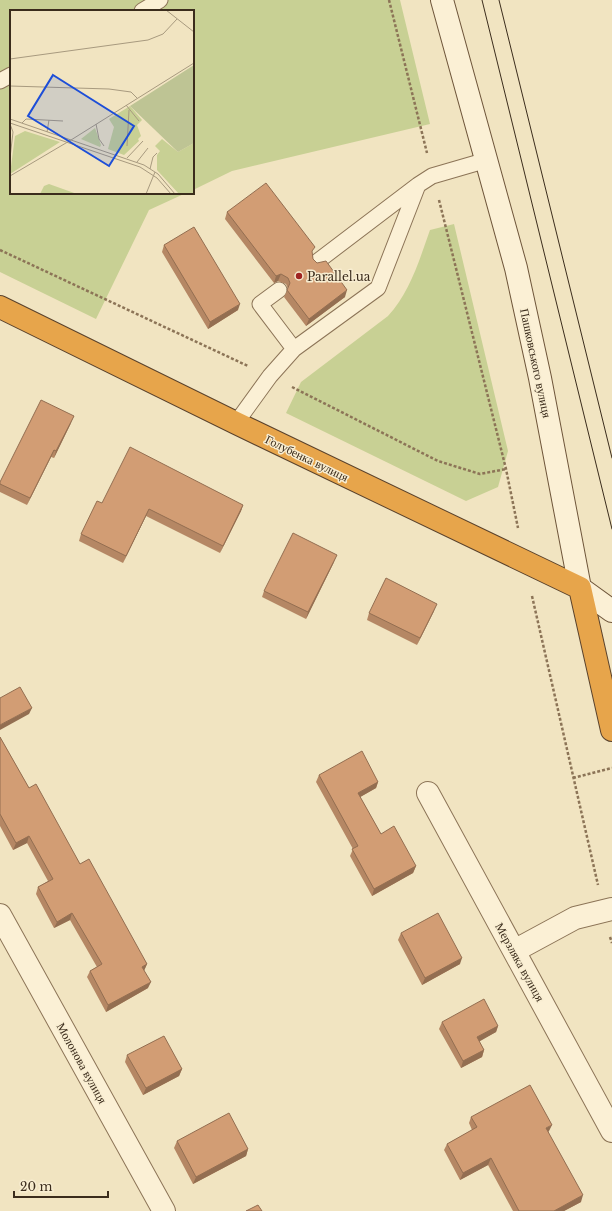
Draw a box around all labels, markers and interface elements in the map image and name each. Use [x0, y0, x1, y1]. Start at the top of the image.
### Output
inset map [10, 10, 194, 194]
place label: Parallel.ua [307, 269, 371, 284]
marker: Parallel.ua [294, 271, 304, 281]
street label: Пашковського вулиця [517, 307, 555, 419]
street label: Голубенка вулиця [263, 431, 352, 485]
street label: Мерзляка вулиця [492, 920, 548, 1004]
street label: Молонова вулиця [54, 1020, 111, 1106]
scale bar [14, 1173, 108, 1199]
text: 20 m [20, 1179, 52, 1194]

